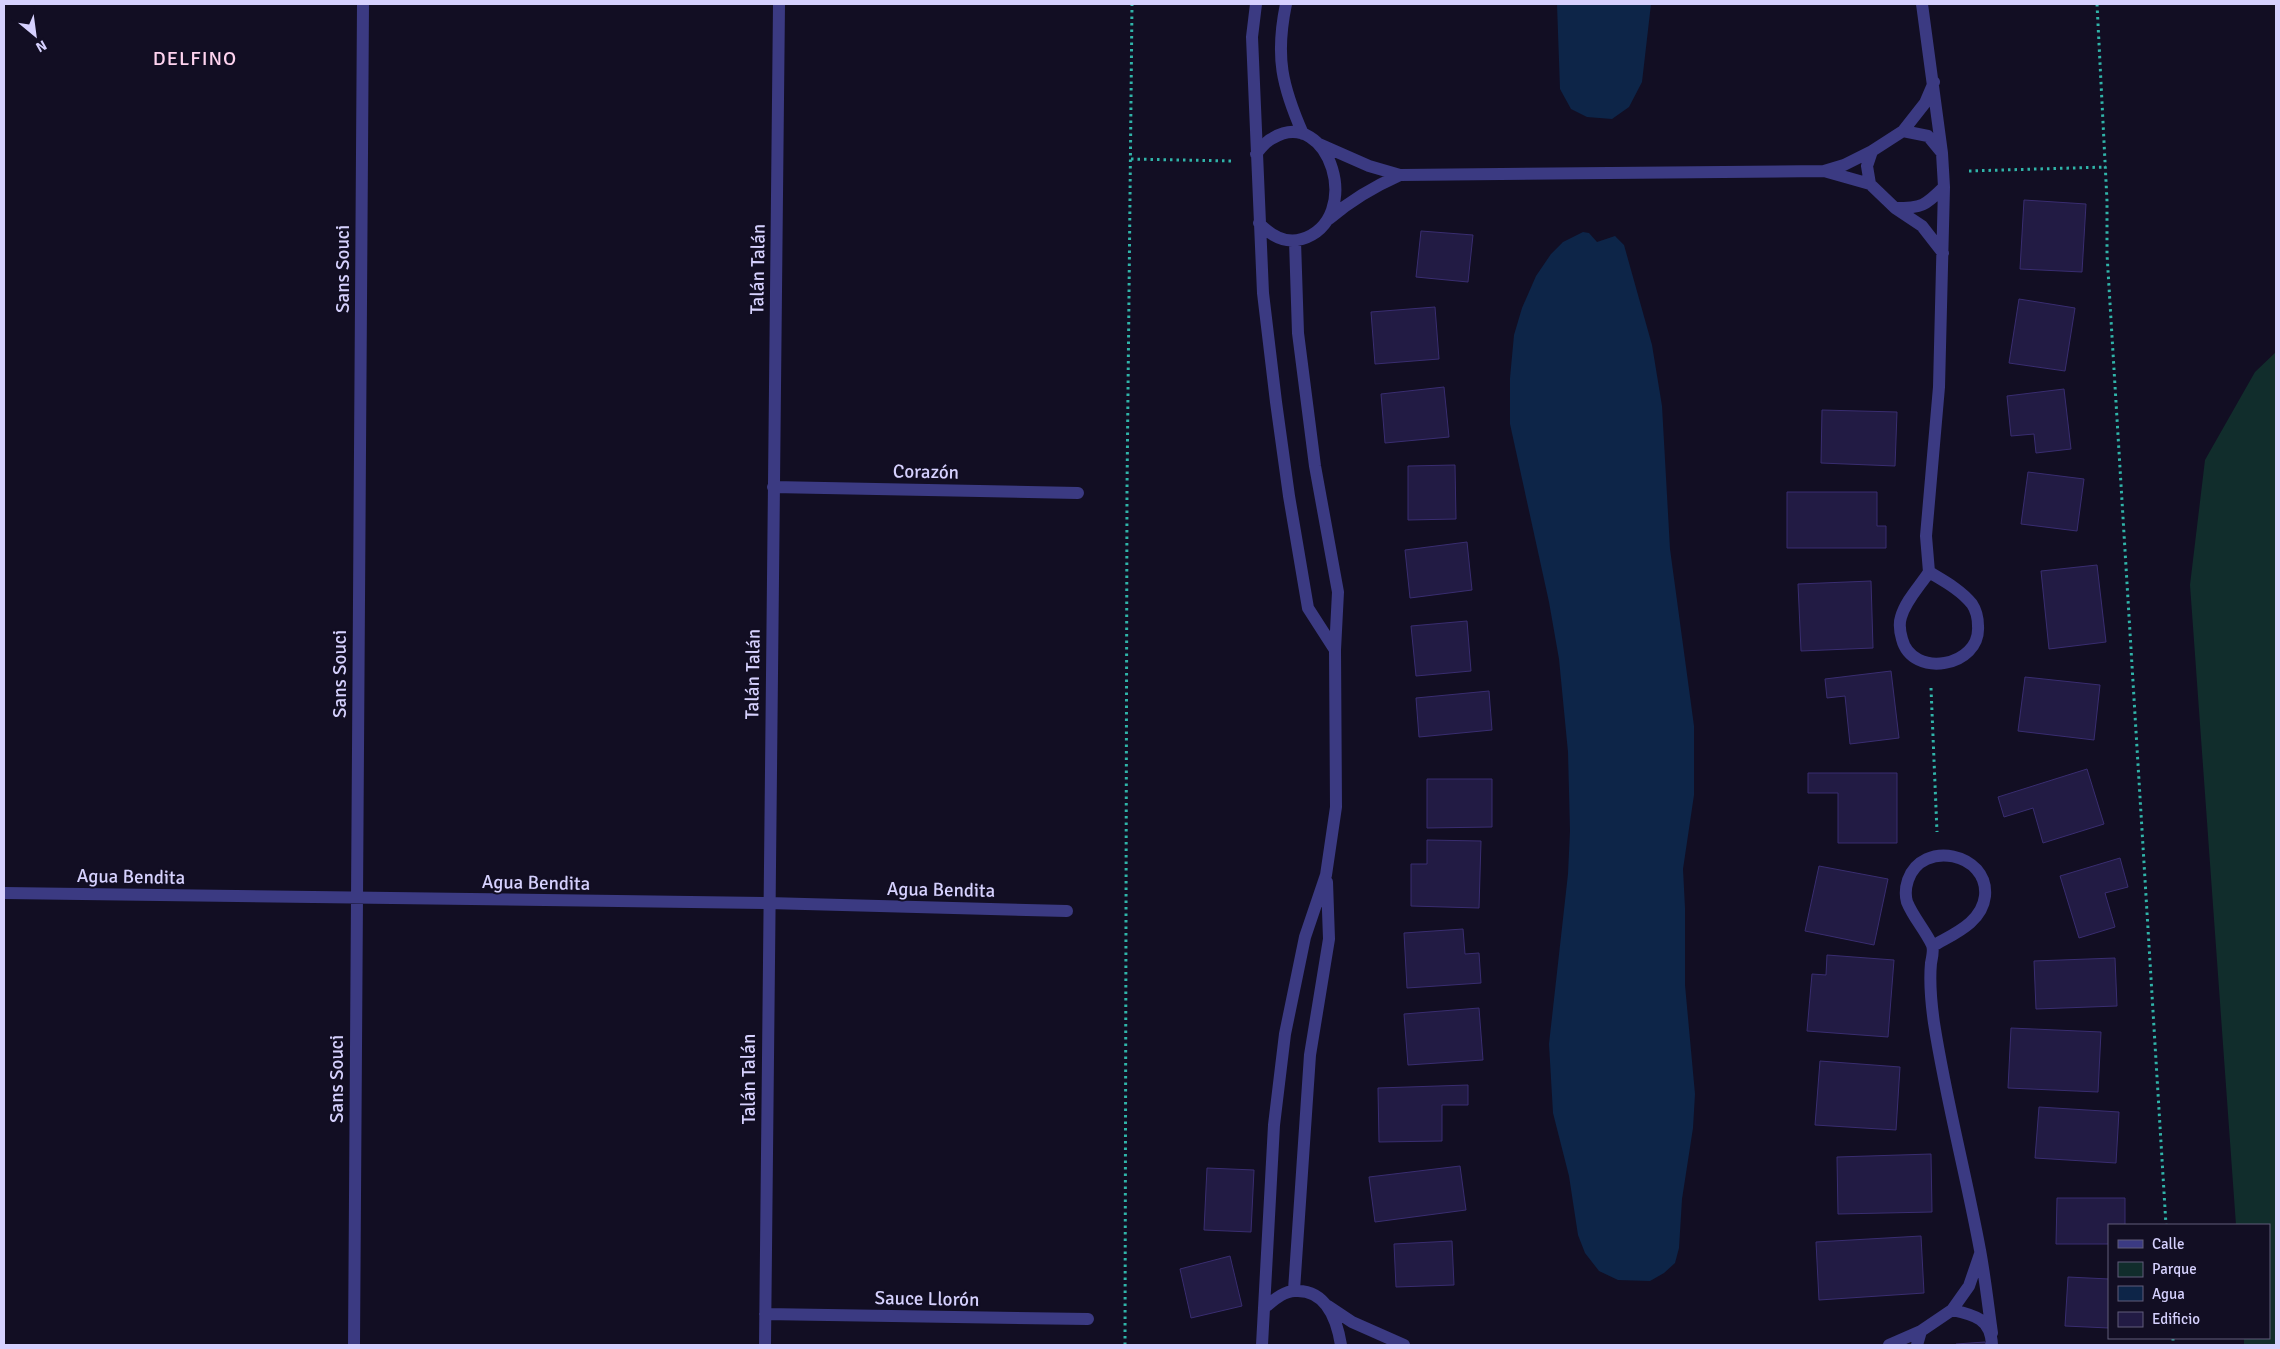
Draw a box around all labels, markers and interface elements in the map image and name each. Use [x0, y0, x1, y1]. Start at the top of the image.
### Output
north arrow [10, 10, 60, 60]
text: N [33, 36, 49, 56]
district label: DELFINO [153, 46, 237, 71]
street label: Talán Talán [745, 224, 771, 315]
street label: Sans Souci [331, 225, 355, 313]
street label: Corazón [893, 459, 959, 485]
street label: Talán Talán [740, 629, 766, 720]
street label: Sans Souci [328, 630, 352, 718]
street label: Agua Bendita [77, 864, 185, 890]
street label: Agua Bendita [482, 870, 590, 896]
street label: Agua Bendita [887, 877, 995, 903]
street label: Talán Talán [737, 1034, 761, 1124]
street label: Sans Souci [325, 1035, 349, 1123]
legend [2108, 1224, 2270, 1339]
text: Calle [2152, 1235, 2185, 1253]
text: Parque [2152, 1260, 2197, 1278]
text: Agua [2152, 1285, 2185, 1303]
street label: Sauce Llorón [874, 1286, 980, 1312]
text: Edificio [2152, 1310, 2200, 1328]

